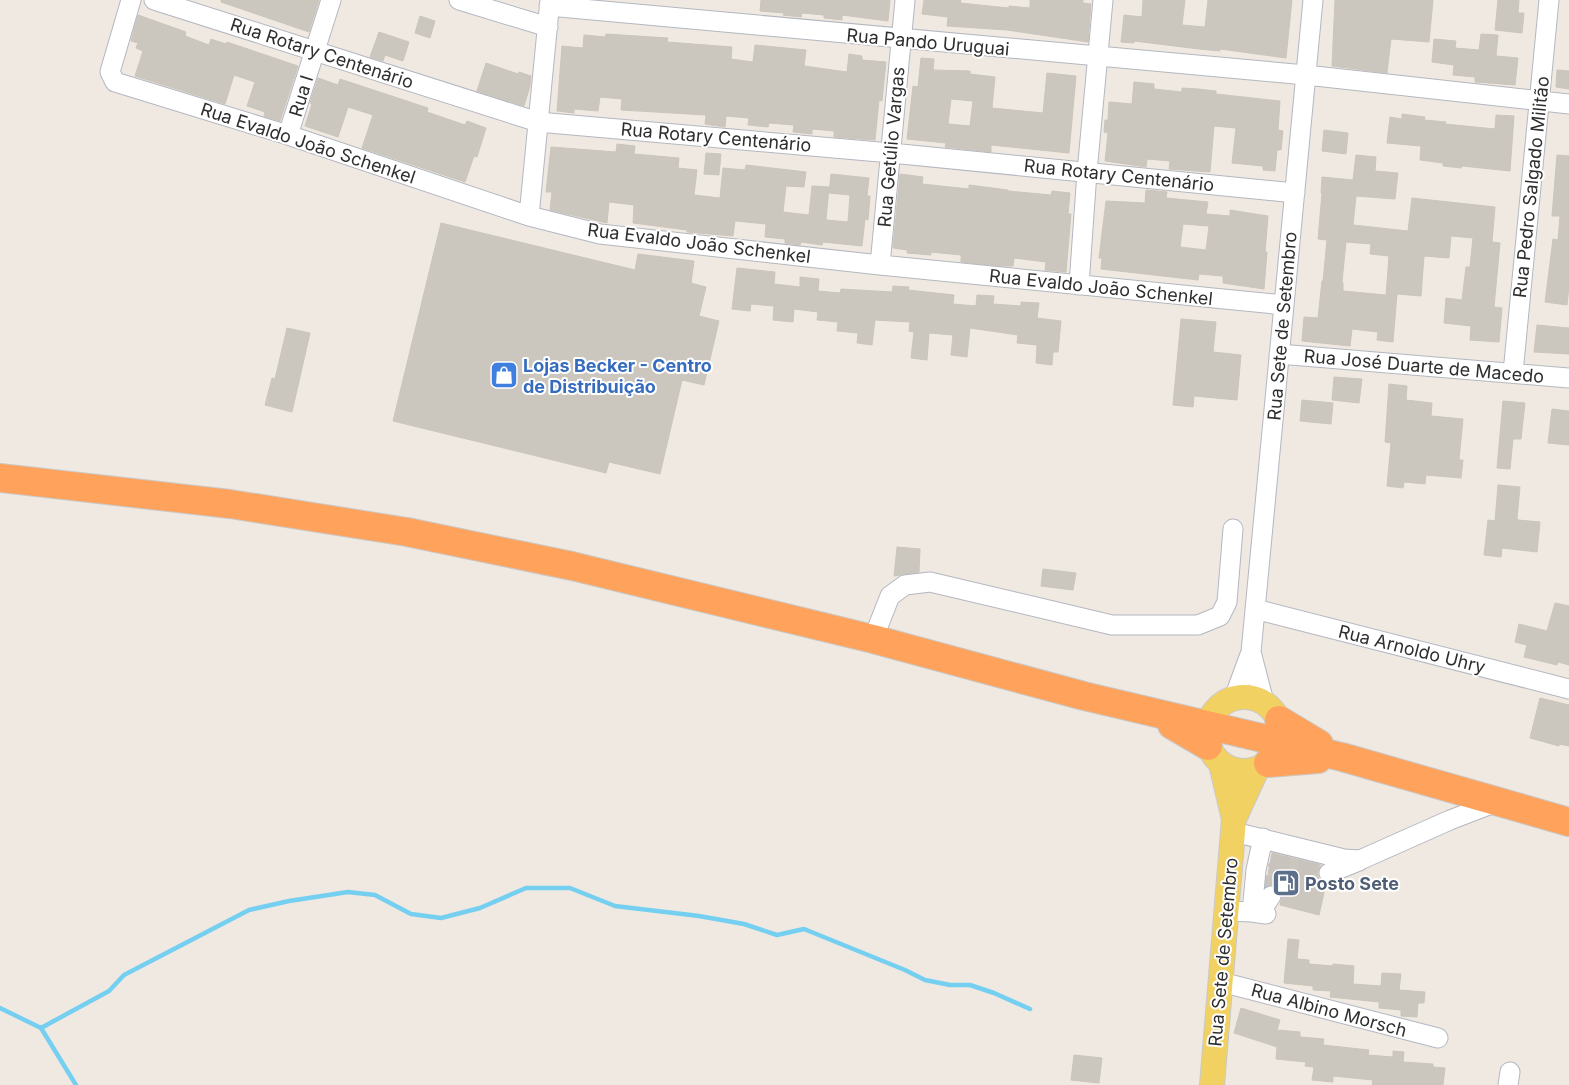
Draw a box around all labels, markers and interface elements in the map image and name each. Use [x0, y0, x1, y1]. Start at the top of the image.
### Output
street label: Rua Rotary Centenário [228, 13, 416, 93]
street label: Rua Pando Uruguai [846, 24, 1010, 60]
street label: Rua Getúlio Vargas [874, 66, 908, 228]
street label: Rua I [285, 73, 317, 119]
street label: Rua Pedro Salgado Militão [1509, 75, 1553, 299]
street label: Rua Evaldo João Schenkel [198, 98, 418, 188]
street label: Rua Rotary Centenário [620, 118, 812, 156]
street label: Rua Rotary Centenário [1023, 155, 1215, 195]
street label: Rua Evaldo João Schenkel [586, 219, 812, 267]
street label: Rua Sete de Setembro [1263, 231, 1301, 421]
street label: Rua Evaldo João Schenkel [988, 265, 1214, 309]
street label: Rua José Duarte de Macedo [1303, 345, 1545, 387]
place label: Lojas Becker - Centro de Distribuição [523, 355, 712, 397]
shop icon: Lojas Becker - Centro de Distribuição [489, 360, 519, 390]
street label: Rua Arnoldo Uhry [1336, 621, 1488, 677]
street label: Rua Sete de Setembro [1204, 857, 1242, 1047]
fuel station icon: Posto Sete [1271, 868, 1301, 898]
place label: Posto Sete [1305, 873, 1399, 894]
street label: Rua Albino Morsch [1249, 979, 1409, 1041]

